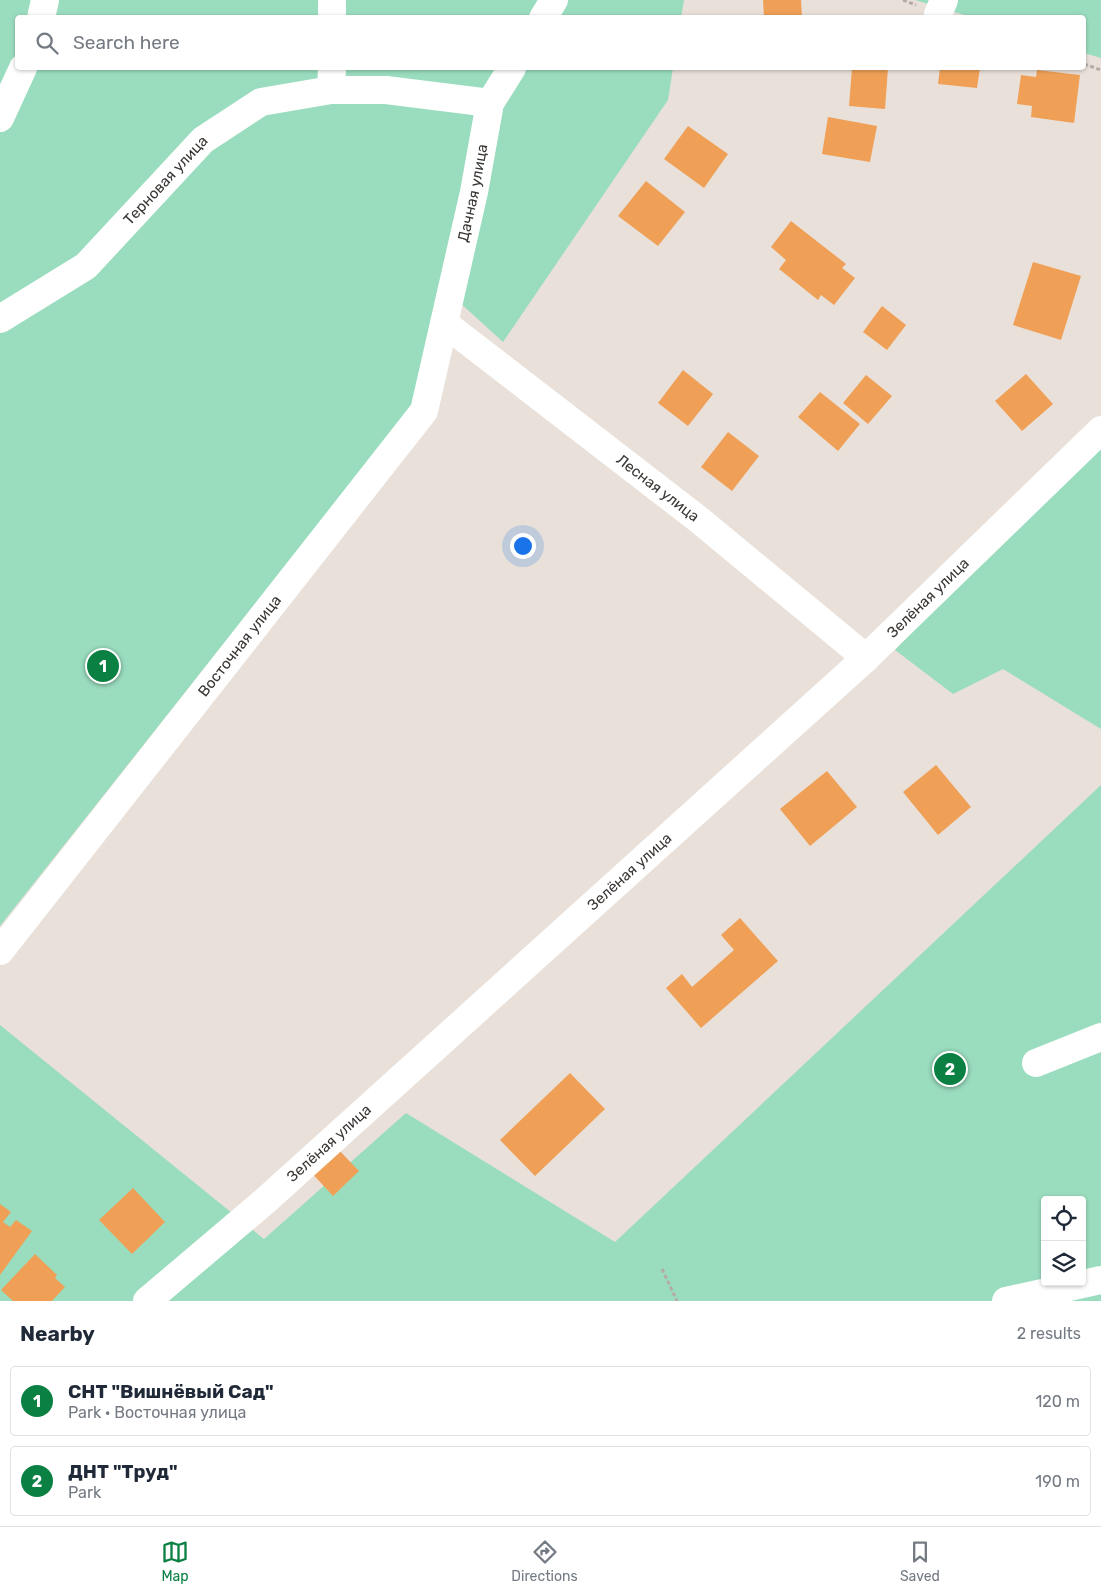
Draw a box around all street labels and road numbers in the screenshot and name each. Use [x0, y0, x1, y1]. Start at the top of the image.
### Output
street label: Терновая улица [120, 132, 212, 229]
street label: Дачная улица [454, 143, 491, 244]
street label: Лесная улица [613, 450, 703, 526]
street label: Зелёная улица [883, 554, 973, 642]
street label: Восточная улица [194, 592, 285, 700]
street label: Зелёная улица [584, 829, 675, 914]
street label: Зелёная улица [283, 1100, 375, 1186]

